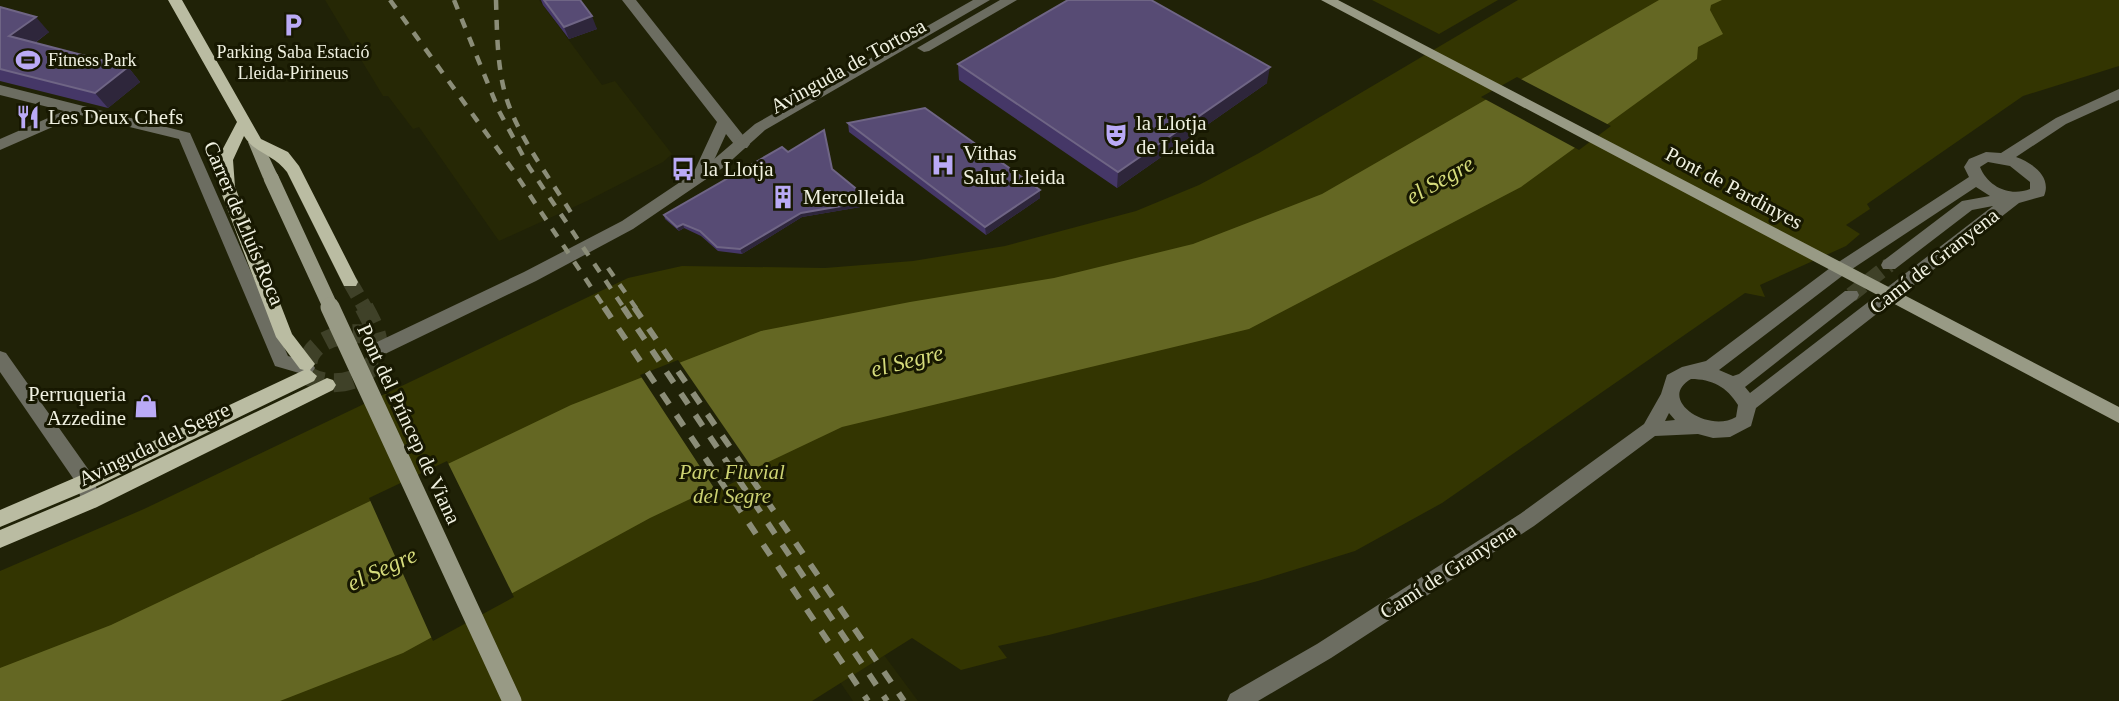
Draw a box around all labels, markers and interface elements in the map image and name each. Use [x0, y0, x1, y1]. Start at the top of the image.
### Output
parking icon: Parking Saba Estació Lleida-Pirineus [279, 11, 307, 39]
street label: Avinguda de Tortosa [766, 13, 930, 119]
place label: Parking Saba Estació Lleida-Pirineus [217, 42, 369, 83]
sports icon: Fitness Park [14, 46, 42, 74]
place label: Fitness Park [48, 50, 137, 70]
restaurant icon: Les Deux Chefs [14, 103, 42, 131]
place label: Les Deux Chefs [48, 105, 183, 129]
place label: la Llotja de Lleida [1136, 111, 1215, 159]
theatre icon: la Llotja de Lleida [1102, 121, 1130, 149]
street label: Carrer de Lluís Roca [199, 138, 290, 309]
place label: Vithas Salut Lleida [963, 141, 1066, 189]
street label: Pont de Pardinyes [1661, 142, 1807, 234]
hospital icon: Vithas Salut Lleida [929, 151, 957, 179]
water label: el Segre [1402, 151, 1478, 209]
bus stop icon: la Llotja [669, 155, 697, 183]
place label: la Llotja [703, 157, 774, 181]
building icon: Mercolleida [769, 183, 797, 211]
place label: Mercolleida [803, 185, 905, 209]
street label: Camí de Granyena [1865, 203, 2004, 319]
street label: Pont del Príncep de Viana [352, 320, 466, 528]
water label: el Segre [868, 340, 946, 382]
place label: Perruqueria Azzedine [28, 382, 127, 430]
shop icon: Perruqueria Azzedine [132, 392, 160, 420]
street label: Avinguda del Segre [74, 397, 234, 491]
park label: Parc Fluvial del Segre [678, 460, 785, 508]
street label: Camí de Granyena [1375, 518, 1521, 624]
water label: el Segre [343, 542, 421, 596]

